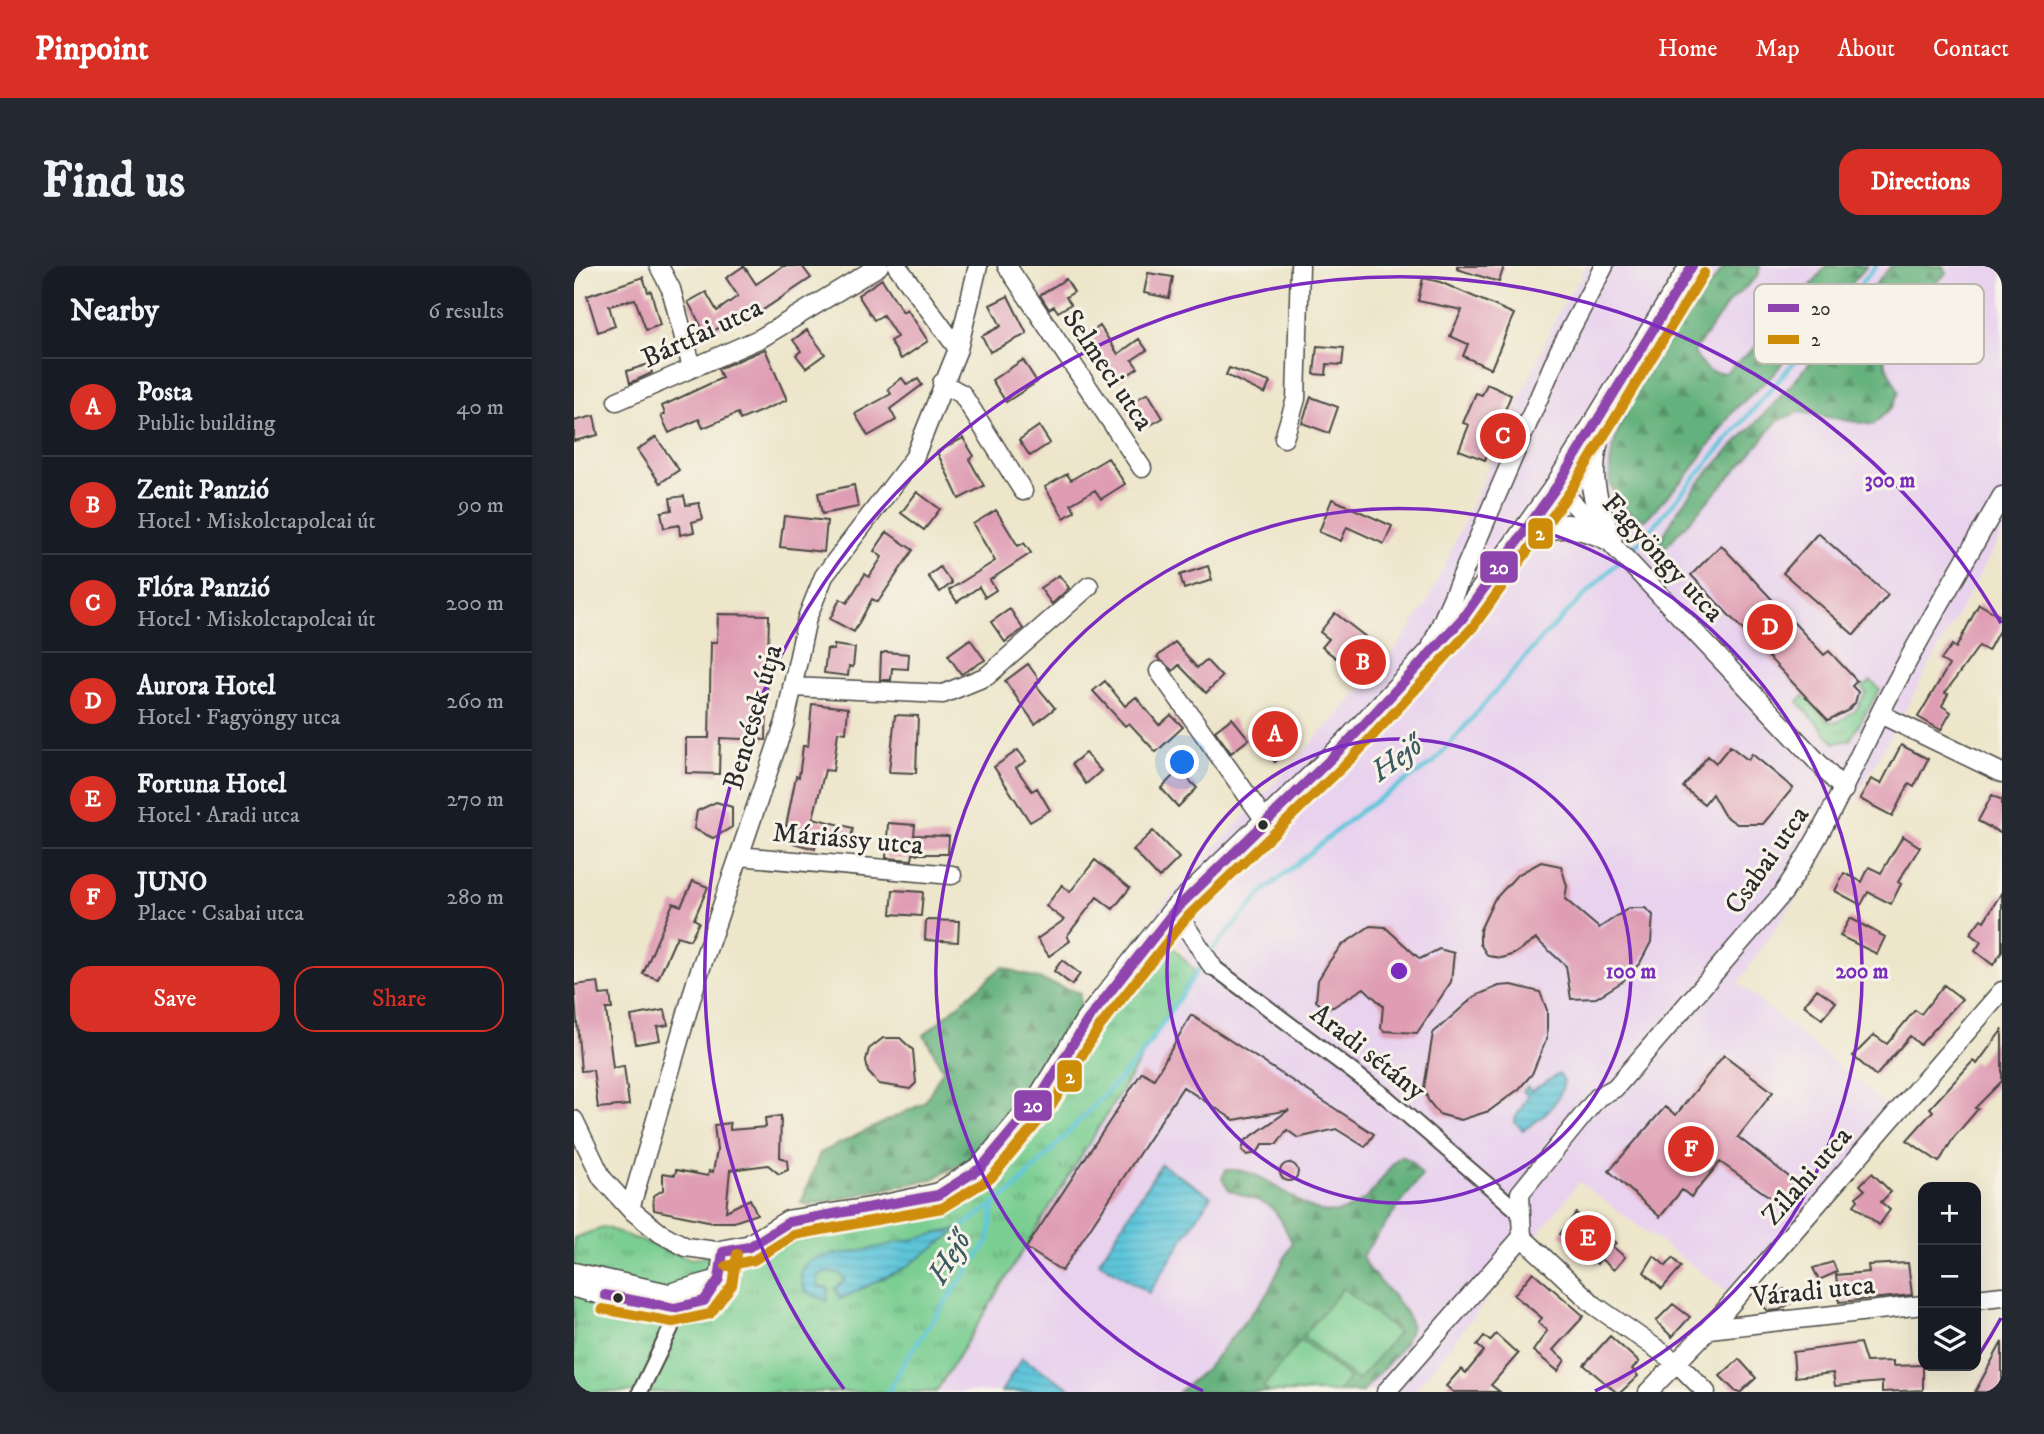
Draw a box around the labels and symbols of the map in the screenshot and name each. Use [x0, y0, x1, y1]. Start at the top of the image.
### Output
legend [1754, 284, 1984, 364]
street label: Bártfai utca [636, 290, 768, 376]
text: 20 [1811, 298, 1831, 321]
street label: Selmeci utca [1055, 303, 1161, 437]
text: 2 [1811, 329, 1821, 352]
pin: C [1480, 410, 1526, 462]
text: 300 m [1865, 468, 1916, 494]
street label: Fagyöngy utca [1595, 486, 1732, 630]
line badge: 2 [1527, 517, 1554, 550]
text: 2 [1535, 523, 1545, 546]
line badge: 20 [1479, 550, 1519, 584]
text: 20 [1489, 557, 1509, 580]
pin: D [1747, 601, 1793, 653]
pin: B [1340, 636, 1386, 688]
street label: Bencések útja [716, 640, 790, 794]
pin: A [1252, 708, 1298, 760]
water label: Hejő [1363, 726, 1433, 791]
your location [1165, 745, 1199, 779]
street label: Csabai utca [1717, 799, 1817, 921]
street label: Máriássy utca [771, 815, 925, 863]
unlabelled marker [1256, 818, 1270, 832]
centre of rings [1387, 959, 1411, 983]
text: 100 m [1606, 959, 1656, 985]
text: 200 m [1835, 959, 1889, 985]
street label: Aradi sétány [1303, 996, 1433, 1108]
line badge: 2 [1056, 1059, 1083, 1093]
text: 2 [1065, 1066, 1075, 1089]
line badge: 20 [1013, 1089, 1053, 1122]
text: 20 [1023, 1095, 1043, 1118]
street label: Zilahi utca [1754, 1119, 1860, 1233]
pin: F [1668, 1123, 1714, 1175]
pin: E [1565, 1212, 1611, 1264]
water label: Hejő [919, 1221, 982, 1292]
street label: Váradi utca [1749, 1267, 1877, 1315]
unlabelled marker [611, 1291, 625, 1305]

